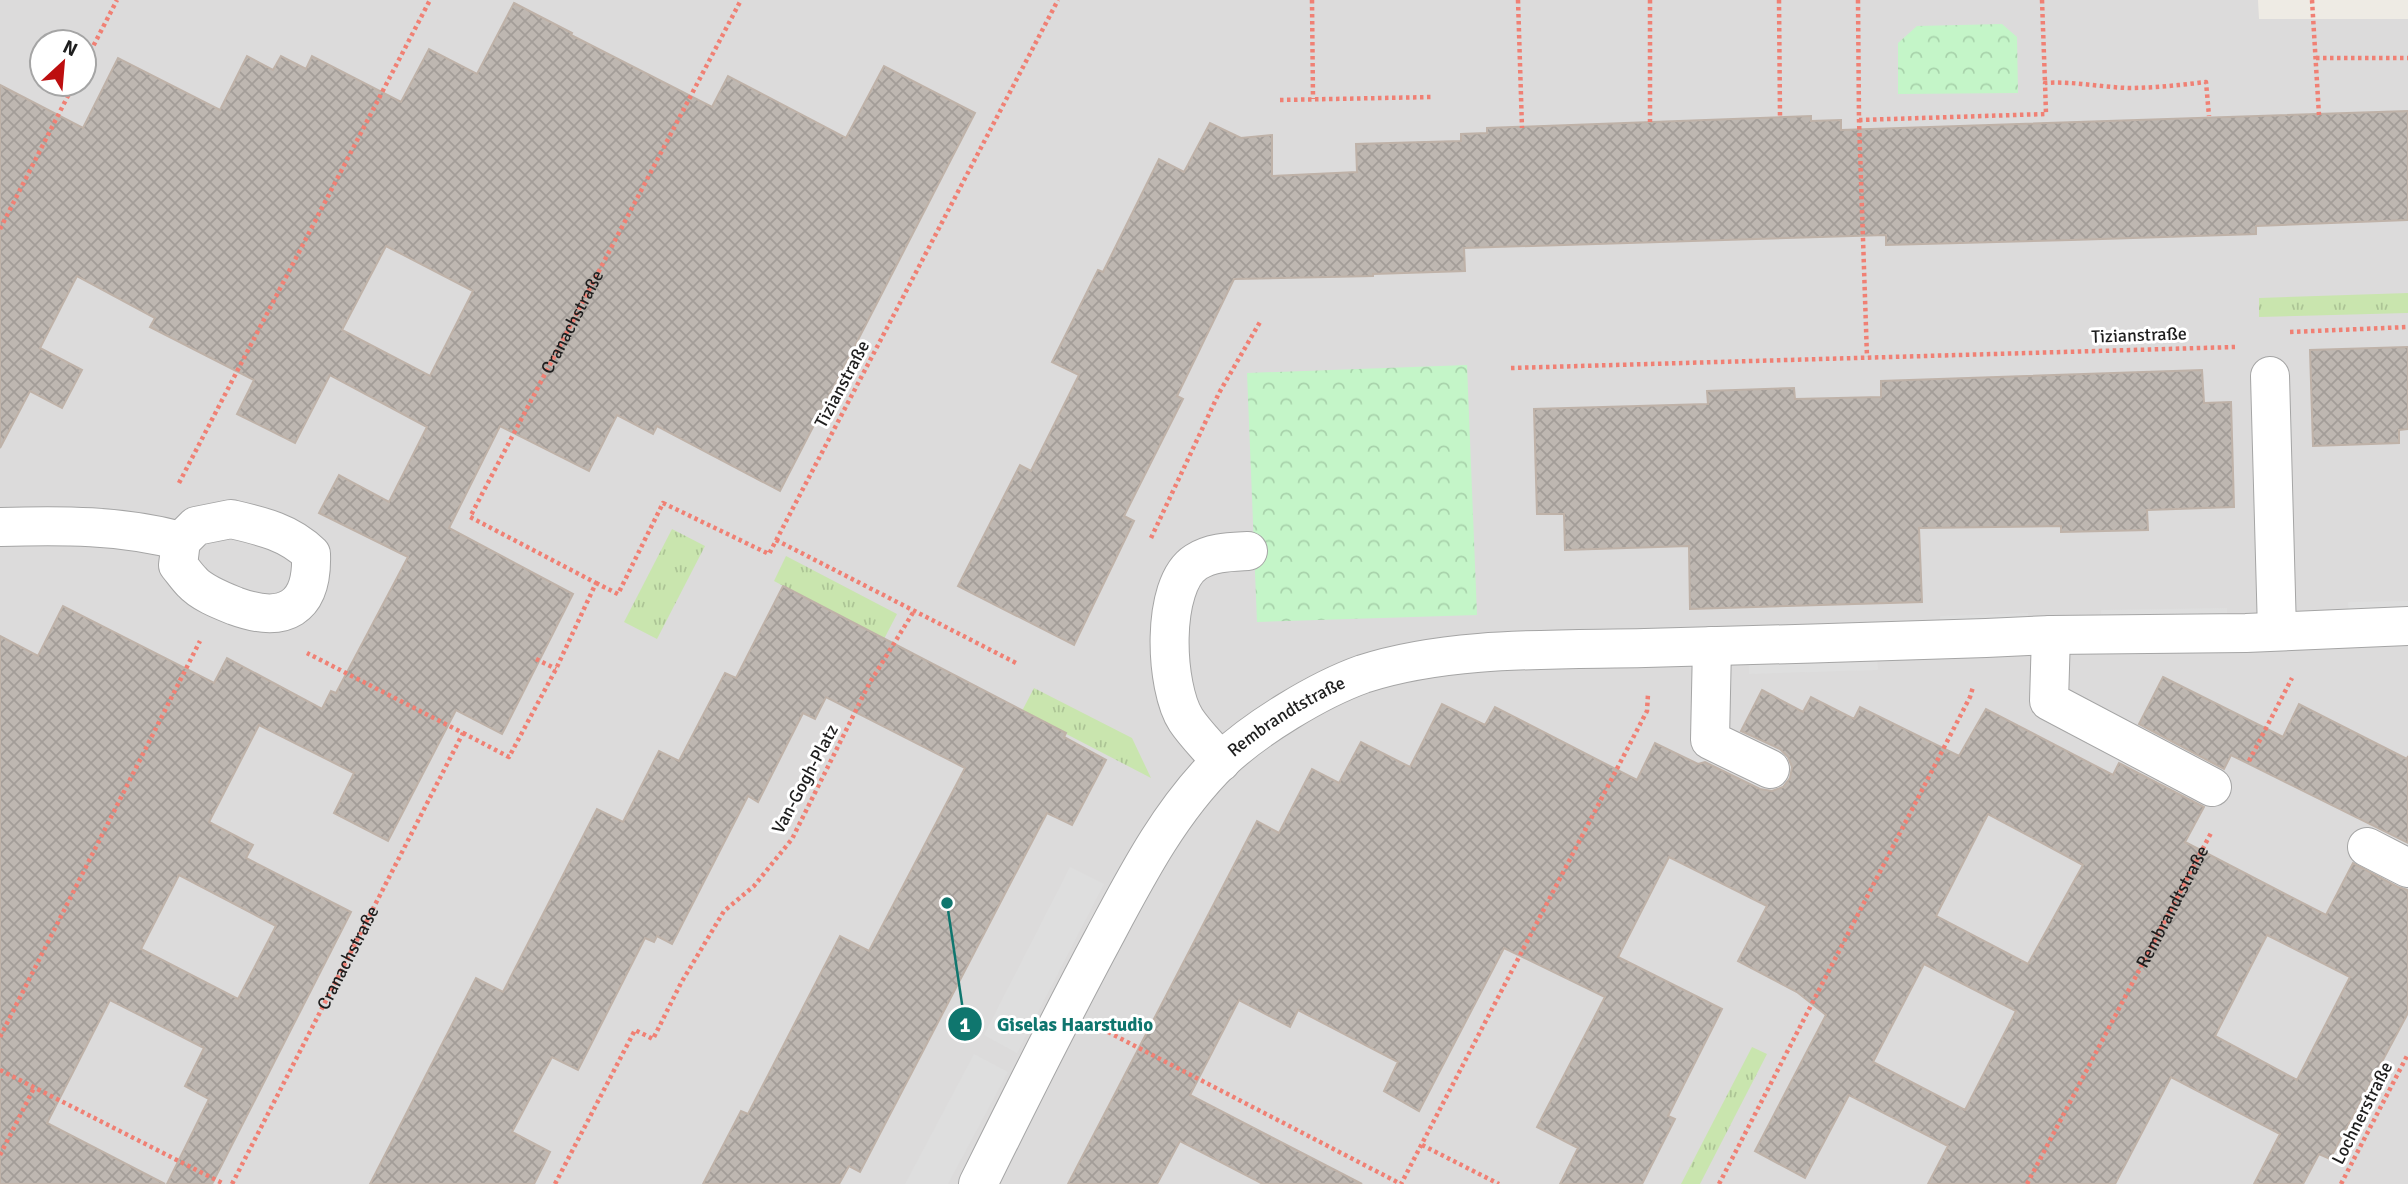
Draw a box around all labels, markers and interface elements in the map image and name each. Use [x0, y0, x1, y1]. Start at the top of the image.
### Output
north arrow [28, 28, 98, 98]
text: N [59, 35, 81, 62]
street label: Cranachstraße [536, 266, 608, 377]
street label: Tizianstraße [2091, 322, 2187, 348]
street label: Tizianstraße [810, 337, 874, 431]
street label: Rembrandtstraße [1223, 672, 1349, 761]
street label: Van-Gogh-Platz [767, 721, 843, 837]
street label: Rembrandtstraße [2131, 842, 2213, 972]
street label: Cranachstraße [312, 902, 384, 1014]
callout: Giselas Haarstudio [948, 1004, 1167, 1044]
text: 1 [959, 1012, 971, 1038]
text: Giselas Haarstudio [997, 1013, 1153, 1037]
street label: Lochnerstraße [2327, 1058, 2397, 1168]

